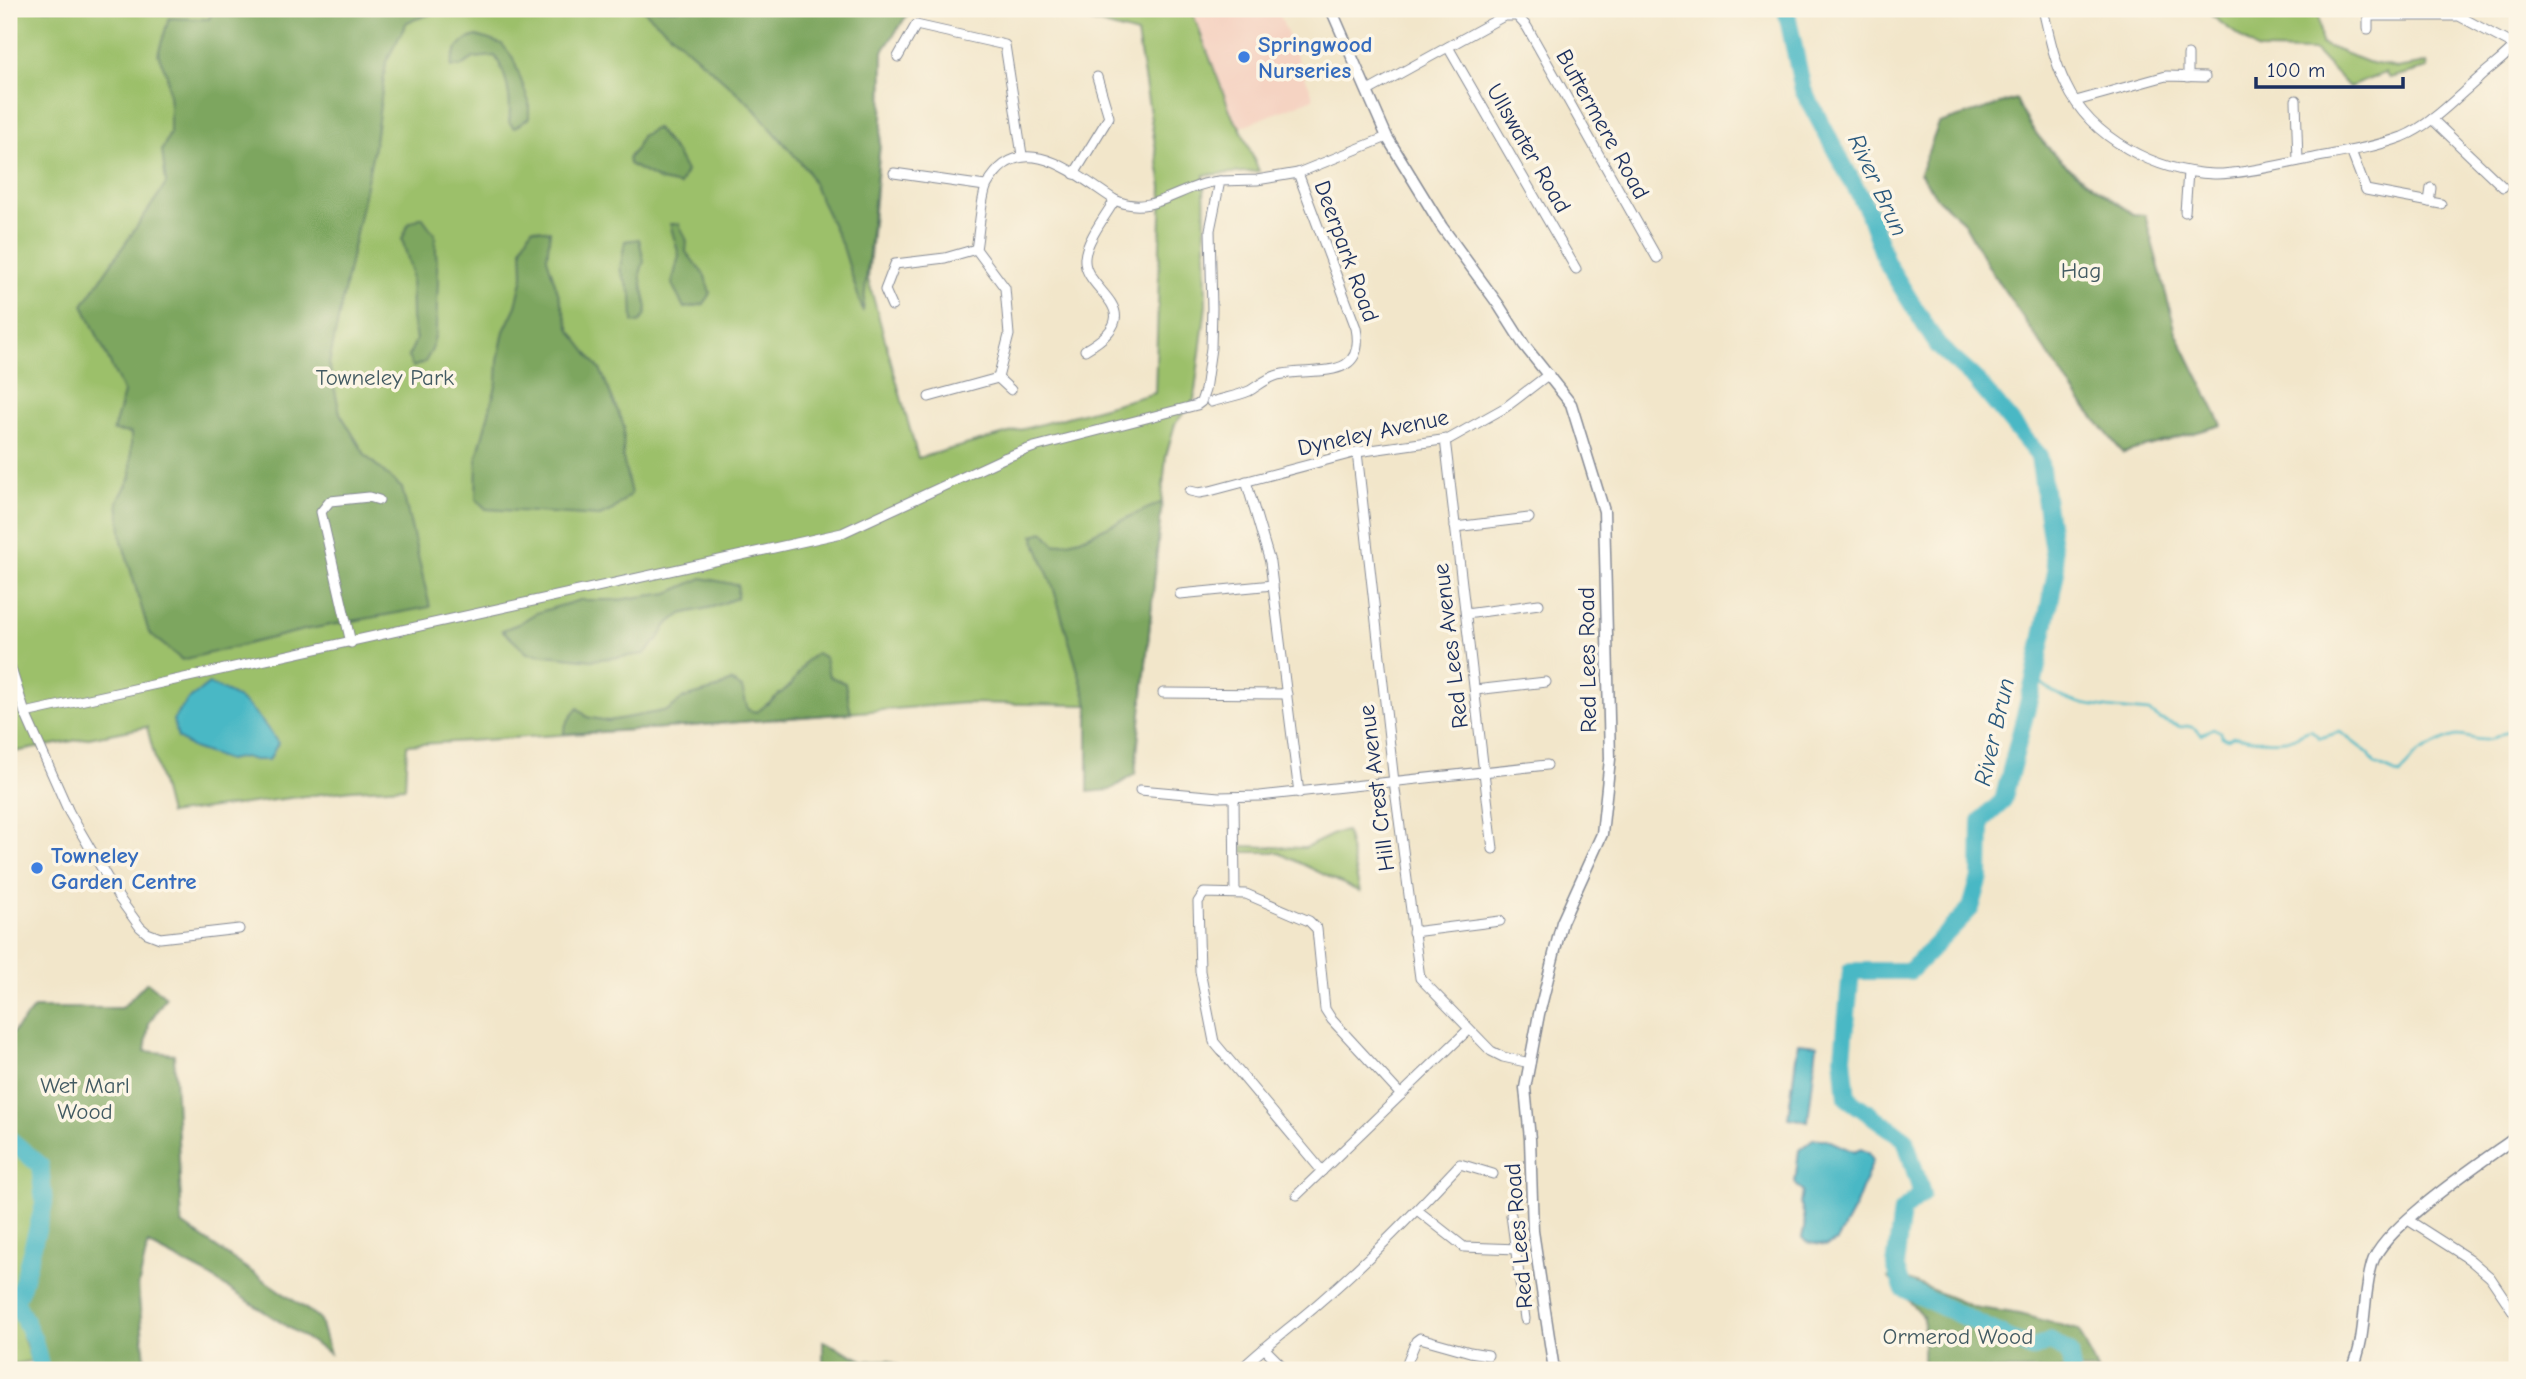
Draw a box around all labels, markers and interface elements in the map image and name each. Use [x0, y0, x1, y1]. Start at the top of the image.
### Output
place label: Springwood Nurseries [1258, 31, 1373, 84]
street label: Buttermere Road [1550, 45, 1655, 204]
scale bar [2256, 46, 2404, 90]
marker: Springwood Nurseries [1236, 49, 1252, 65]
text: 100 m [2267, 58, 2325, 82]
street label: Ullswater Road [1481, 79, 1576, 218]
water label: River Brun [1842, 129, 1914, 241]
street label: Deerpark Road [1308, 177, 1385, 325]
park label: Hag [2061, 257, 2101, 284]
park label: Towneley Park [316, 364, 454, 391]
street label: Dyneley Avenue [1295, 403, 1451, 462]
street label: Red Lees Avenue [1427, 562, 1474, 730]
street label: Red Lees Road [1573, 587, 1602, 733]
water label: River Brun [1968, 675, 2020, 789]
street label: Hill Crest Avenue [1353, 703, 1400, 873]
place label: Towneley Garden Centre [51, 842, 197, 895]
marker: Towneley Garden Centre [29, 860, 45, 876]
park label: Wet Marl Wood [40, 1072, 130, 1125]
street label: Red Lees Road [1499, 1162, 1538, 1310]
park label: Ormerod Wood [1883, 1323, 2033, 1350]

